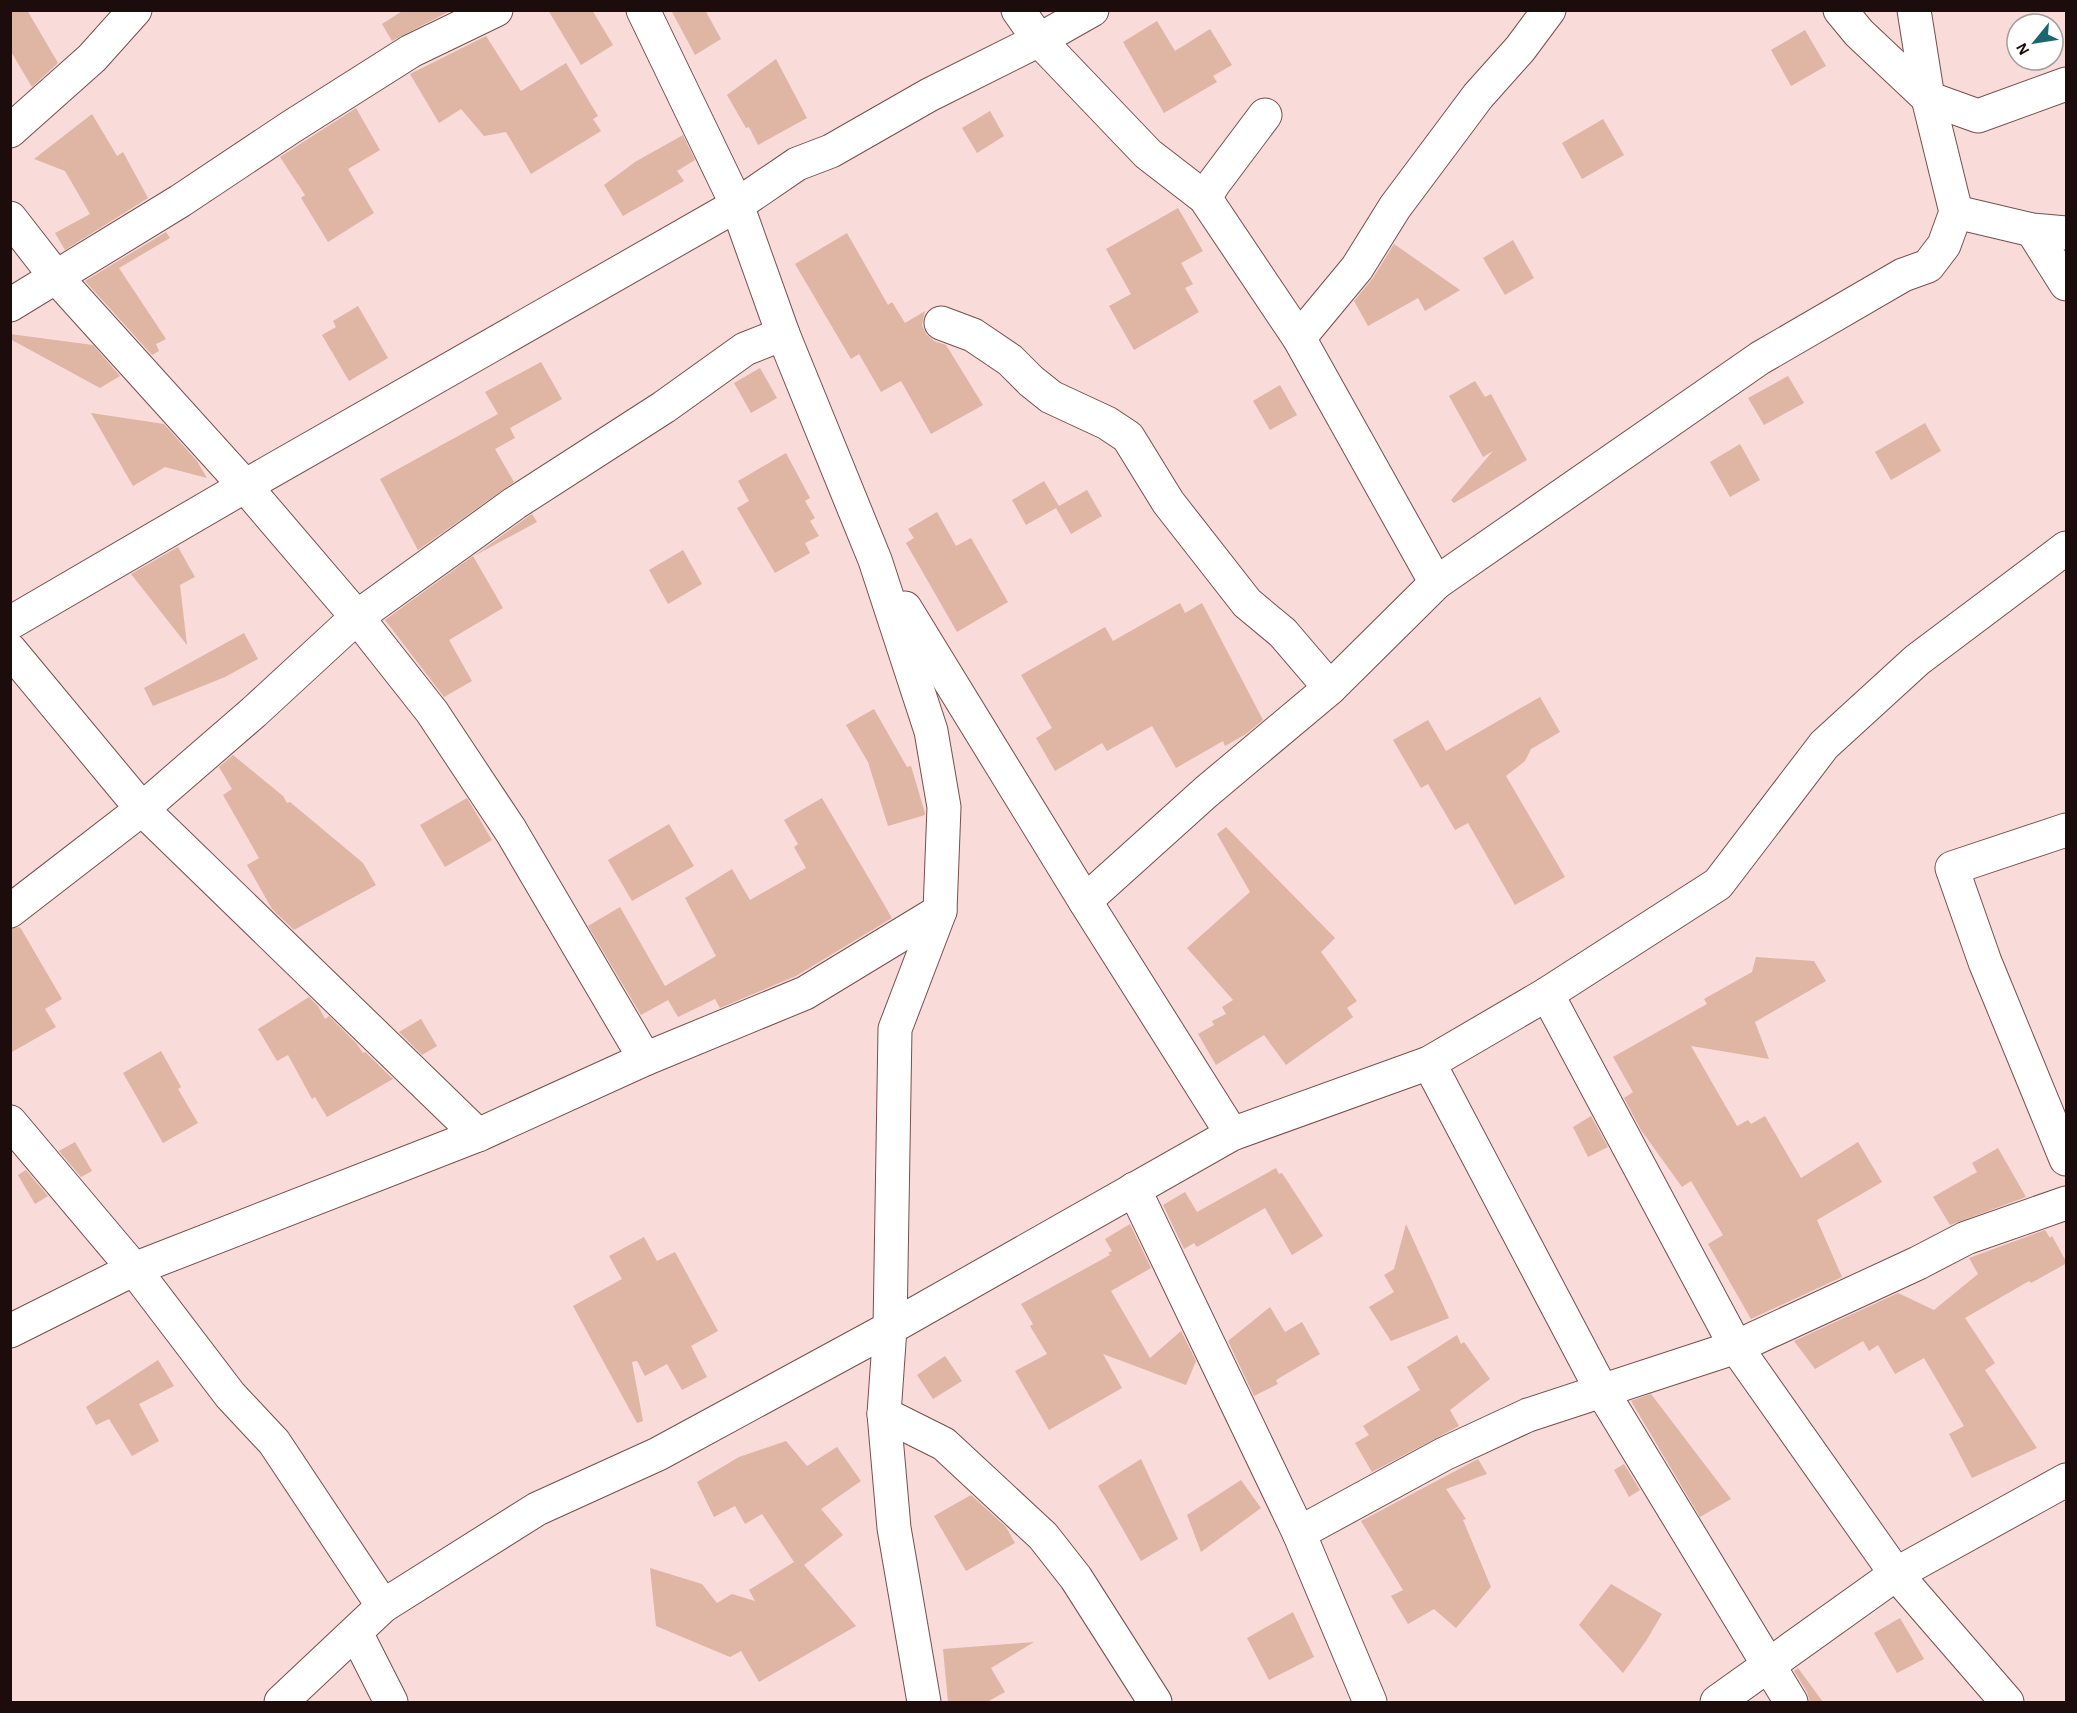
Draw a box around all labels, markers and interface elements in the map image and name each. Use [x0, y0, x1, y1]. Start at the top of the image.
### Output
north arrow [2005, 12, 2065, 72]
text: N [2013, 40, 2033, 58]

